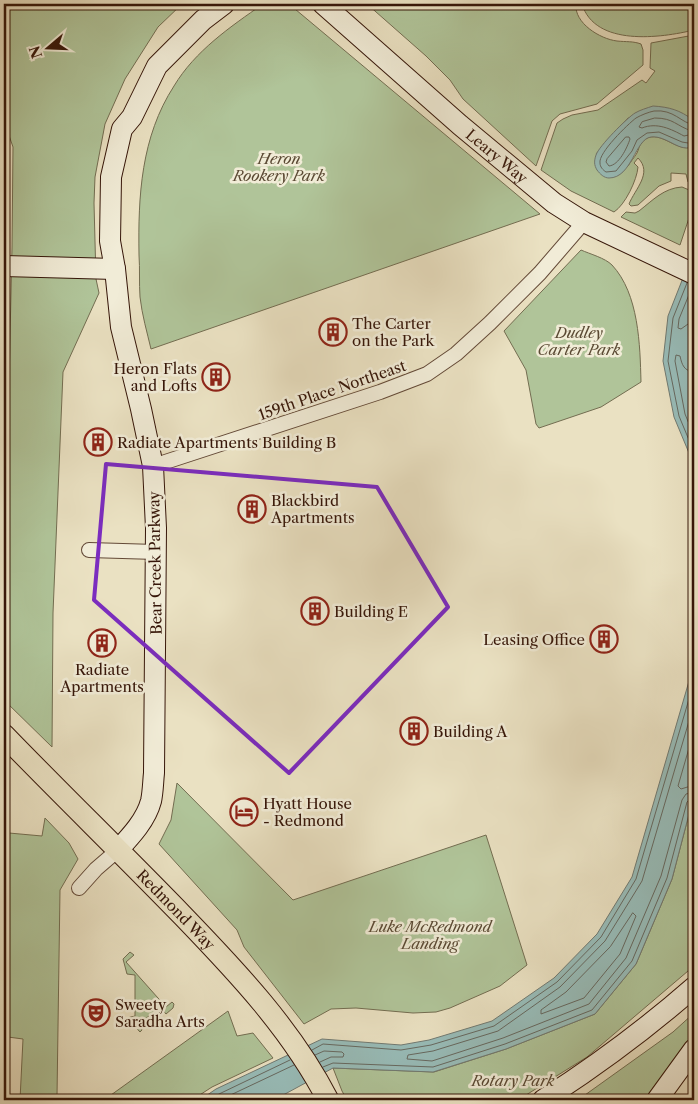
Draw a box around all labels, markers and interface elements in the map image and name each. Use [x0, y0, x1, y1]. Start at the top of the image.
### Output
north arrow [22, 22, 72, 72]
text: N [25, 44, 46, 61]
street label: Leary Way [462, 125, 532, 187]
park label: Heron Rookery Park [232, 149, 325, 185]
place label: The Carter on the Park [352, 314, 436, 350]
building icon: The Carter on the Park [318, 317, 348, 347]
park label: Dudley Carter Park [538, 323, 621, 359]
street label: 159th Place Northeast [256, 356, 409, 424]
place label: Heron Flats and Lofts [113, 359, 197, 395]
building icon: Heron Flats and Lofts [201, 362, 231, 392]
building icon: Radiate Apartments Building B [83, 427, 113, 457]
place label: Radiate Apartments Building B [117, 433, 336, 452]
street label: Bear Creek Parkway [144, 490, 166, 635]
place label: Blackbird Apartments [270, 491, 354, 527]
building icon: Blackbird Apartments [237, 494, 267, 524]
building icon: Building E [300, 596, 330, 626]
place label: Building E [334, 602, 408, 621]
building icon: Leasing Office [589, 624, 619, 654]
building icon: Radiate Apartments [87, 628, 117, 658]
place label: Leasing Office [483, 630, 585, 649]
place label: Radiate Apartments [59, 660, 144, 696]
building icon: Building A [399, 716, 429, 746]
place label: Building A [433, 722, 508, 741]
place label: Hyatt House - Redmond [263, 794, 352, 830]
hotel icon: Hyatt House - Redmond [229, 797, 259, 827]
street label: Redmond Way [133, 865, 220, 954]
park label: Luke McRedmond Landing [368, 917, 493, 953]
place label: Sweety Saradha Arts [115, 995, 205, 1031]
theatre icon: Sweety Saradha Arts [81, 998, 111, 1028]
park label: Rotary Park [470, 1071, 555, 1090]

